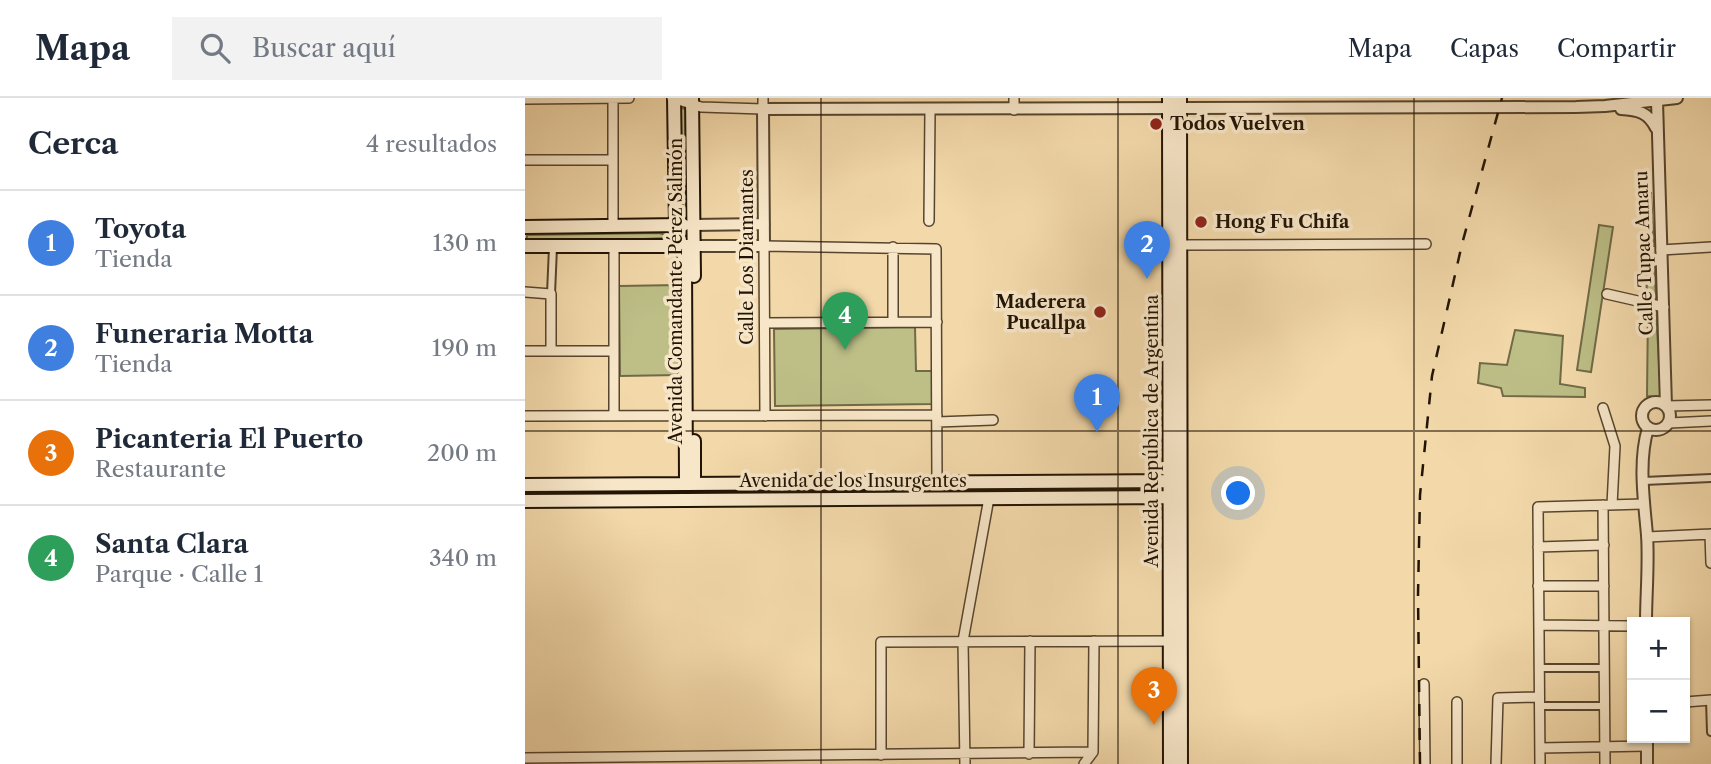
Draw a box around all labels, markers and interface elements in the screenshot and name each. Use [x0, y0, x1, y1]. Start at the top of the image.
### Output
search box [172, 17, 662, 80]
text: Mapa [35, 28, 130, 69]
icon: search [196, 29, 234, 67]
text: Buscar aquí [252, 32, 396, 64]
text: Mapa [1348, 34, 1412, 63]
text: Capas [1450, 34, 1519, 63]
text: Compartir [1557, 34, 1676, 63]
place label: Todos Vuelven [1170, 113, 1305, 135]
marker: Todos Vuelven [1148, 116, 1164, 132]
text: Cerca [28, 125, 118, 162]
text: 4 resultados [366, 130, 497, 158]
street label: Avenida Comandante Pérez Salmón [665, 138, 687, 445]
street label: Calle Los Diamantes [736, 169, 758, 345]
street label: Calle Tupac Amaru [1630, 170, 1658, 336]
place label: Hong Fu Chifa [1215, 211, 1350, 233]
text: Toyota [95, 213, 186, 245]
marker: Hong Fu Chifa [1193, 214, 1209, 230]
pin: 2 [1124, 221, 1170, 279]
text: 1 [46, 229, 56, 257]
text: 130 m [433, 229, 497, 257]
text: Tienda [95, 245, 172, 273]
place label: Maderera Pucallpa [995, 291, 1087, 334]
pin: 4 [822, 292, 868, 350]
street label: Avenida República de Argentina [1141, 294, 1163, 568]
marker: Maderera Pucallpa [1092, 304, 1108, 320]
text: Funeraria Motta [95, 318, 313, 350]
text: 2 [44, 334, 58, 362]
text: 190 m [432, 334, 497, 362]
text: Tienda [95, 350, 172, 378]
pin: 1 [1074, 374, 1120, 432]
text: Picanteria El Puerto [95, 423, 363, 455]
text: 3 [45, 439, 58, 467]
text: 200 m [427, 439, 497, 467]
text: Restaurante [95, 455, 226, 483]
street label: Avenida de los Insurgentes [738, 470, 967, 492]
your location [1221, 476, 1255, 510]
text: Santa Clara [95, 528, 249, 560]
text: 4 [44, 544, 58, 572]
text: 340 m [429, 544, 497, 572]
text: Parque · Calle 1 [95, 560, 263, 588]
map controls [1627, 617, 1690, 743]
button: + [1627, 617, 1690, 680]
pin: 3 [1131, 667, 1177, 725]
button: − [1627, 680, 1690, 743]

